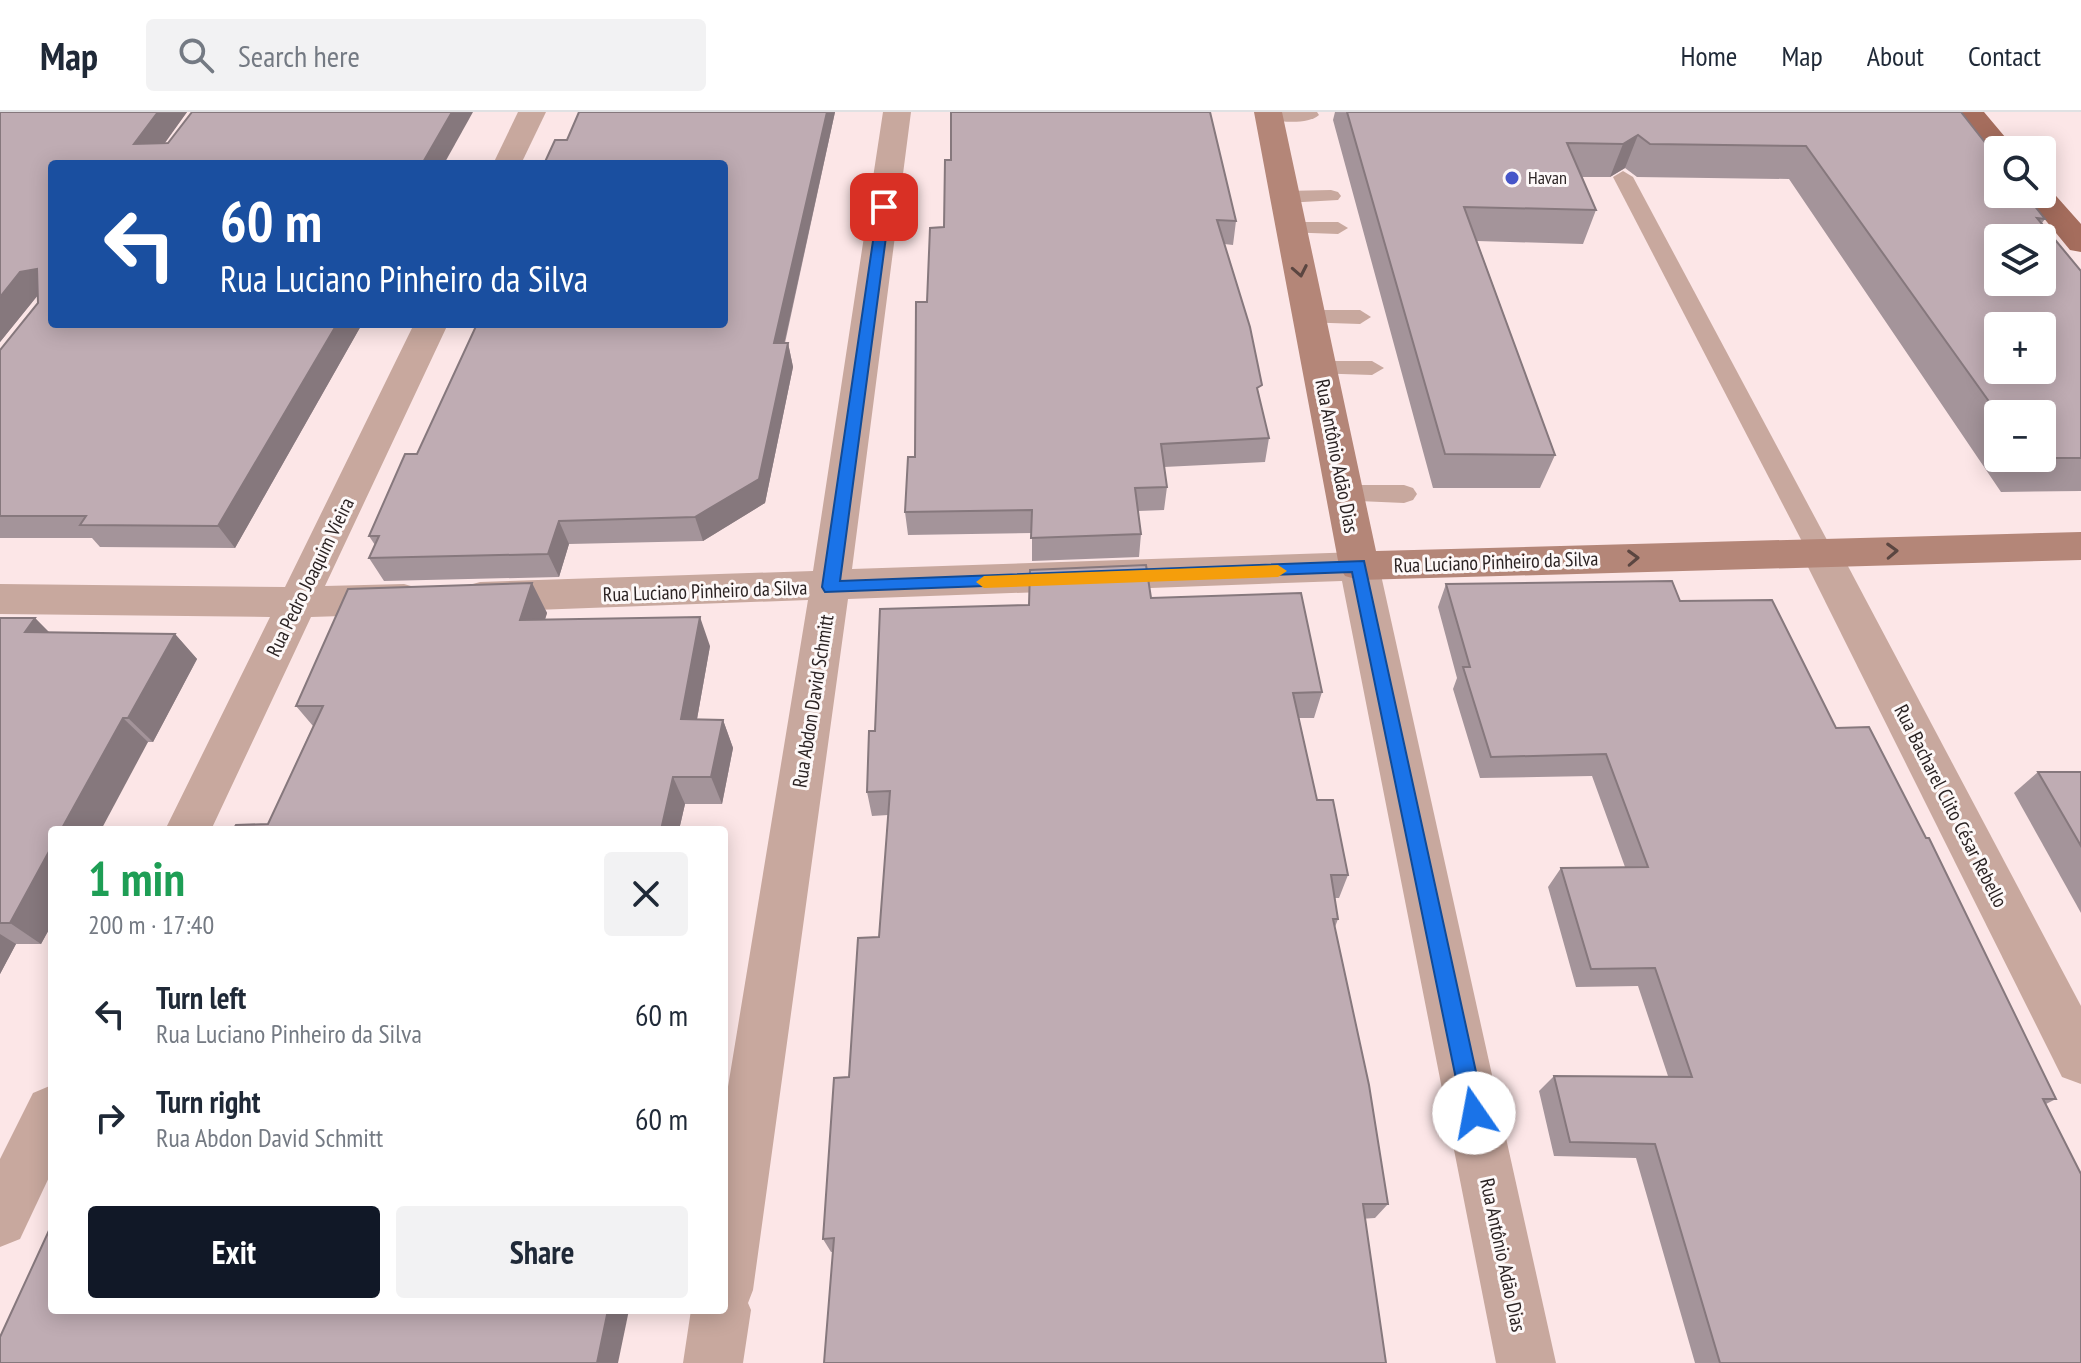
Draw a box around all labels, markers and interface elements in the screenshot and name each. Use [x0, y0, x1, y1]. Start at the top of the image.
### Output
search box [146, 19, 706, 91]
text: Map [40, 31, 98, 80]
icon: search [174, 33, 218, 77]
text: Search here [238, 36, 360, 75]
text: Home [1681, 37, 1737, 74]
text: Map [1781, 37, 1823, 74]
text: About [1867, 37, 1924, 74]
text: Contact [1968, 37, 2041, 74]
map controls [1984, 136, 2056, 472]
button: search [1984, 136, 2056, 208]
place label: Havan [1528, 166, 1567, 189]
marker: Havan [1503, 169, 1521, 187]
pin [850, 173, 918, 241]
text: 60 m [220, 185, 322, 257]
icon: arrive [862, 185, 906, 229]
icon: left [88, 192, 192, 296]
button: layers [1984, 224, 2056, 296]
text: Rua Luciano Pinheiro da Silva [220, 255, 588, 302]
one-way arrow [1291, 264, 1308, 277]
button: + [1984, 312, 2056, 384]
street label: Rua Antônio Adão Dias [1309, 377, 1365, 535]
button: − [1984, 400, 2056, 472]
street label: Rua Pedro Joaquim Vieira [260, 493, 360, 661]
one-way arrow [1886, 542, 1899, 560]
street label: Rua Luciano Pinheiro da Silva [1393, 545, 1599, 579]
one-way arrow [1627, 550, 1640, 567]
street label: Rua Luciano Pinheiro da Silva [602, 574, 808, 608]
street label: Rua Abdon David Schmitt [786, 612, 840, 789]
street label: Rua Bacharel Clito César Rebello [1889, 700, 2013, 912]
text: 1 min [88, 847, 185, 909]
button: close [604, 852, 688, 936]
text: 200 m · 17:40 [88, 908, 214, 941]
text: Turn left [156, 978, 246, 1017]
icon: left [88, 992, 132, 1036]
text: 60 m [635, 995, 688, 1034]
text: Rua Luciano Pinheiro da Silva [156, 1017, 422, 1050]
position arrow [1432, 1071, 1516, 1155]
text: Turn right [156, 1082, 260, 1121]
icon: right [88, 1096, 132, 1140]
text: 60 m [635, 1099, 688, 1138]
text: Rua Abdon David Schmitt [156, 1121, 383, 1154]
street label: Rua Antônio Adão Dias [1474, 1176, 1532, 1334]
button: Exit [88, 1206, 380, 1298]
button: Share [396, 1206, 688, 1298]

